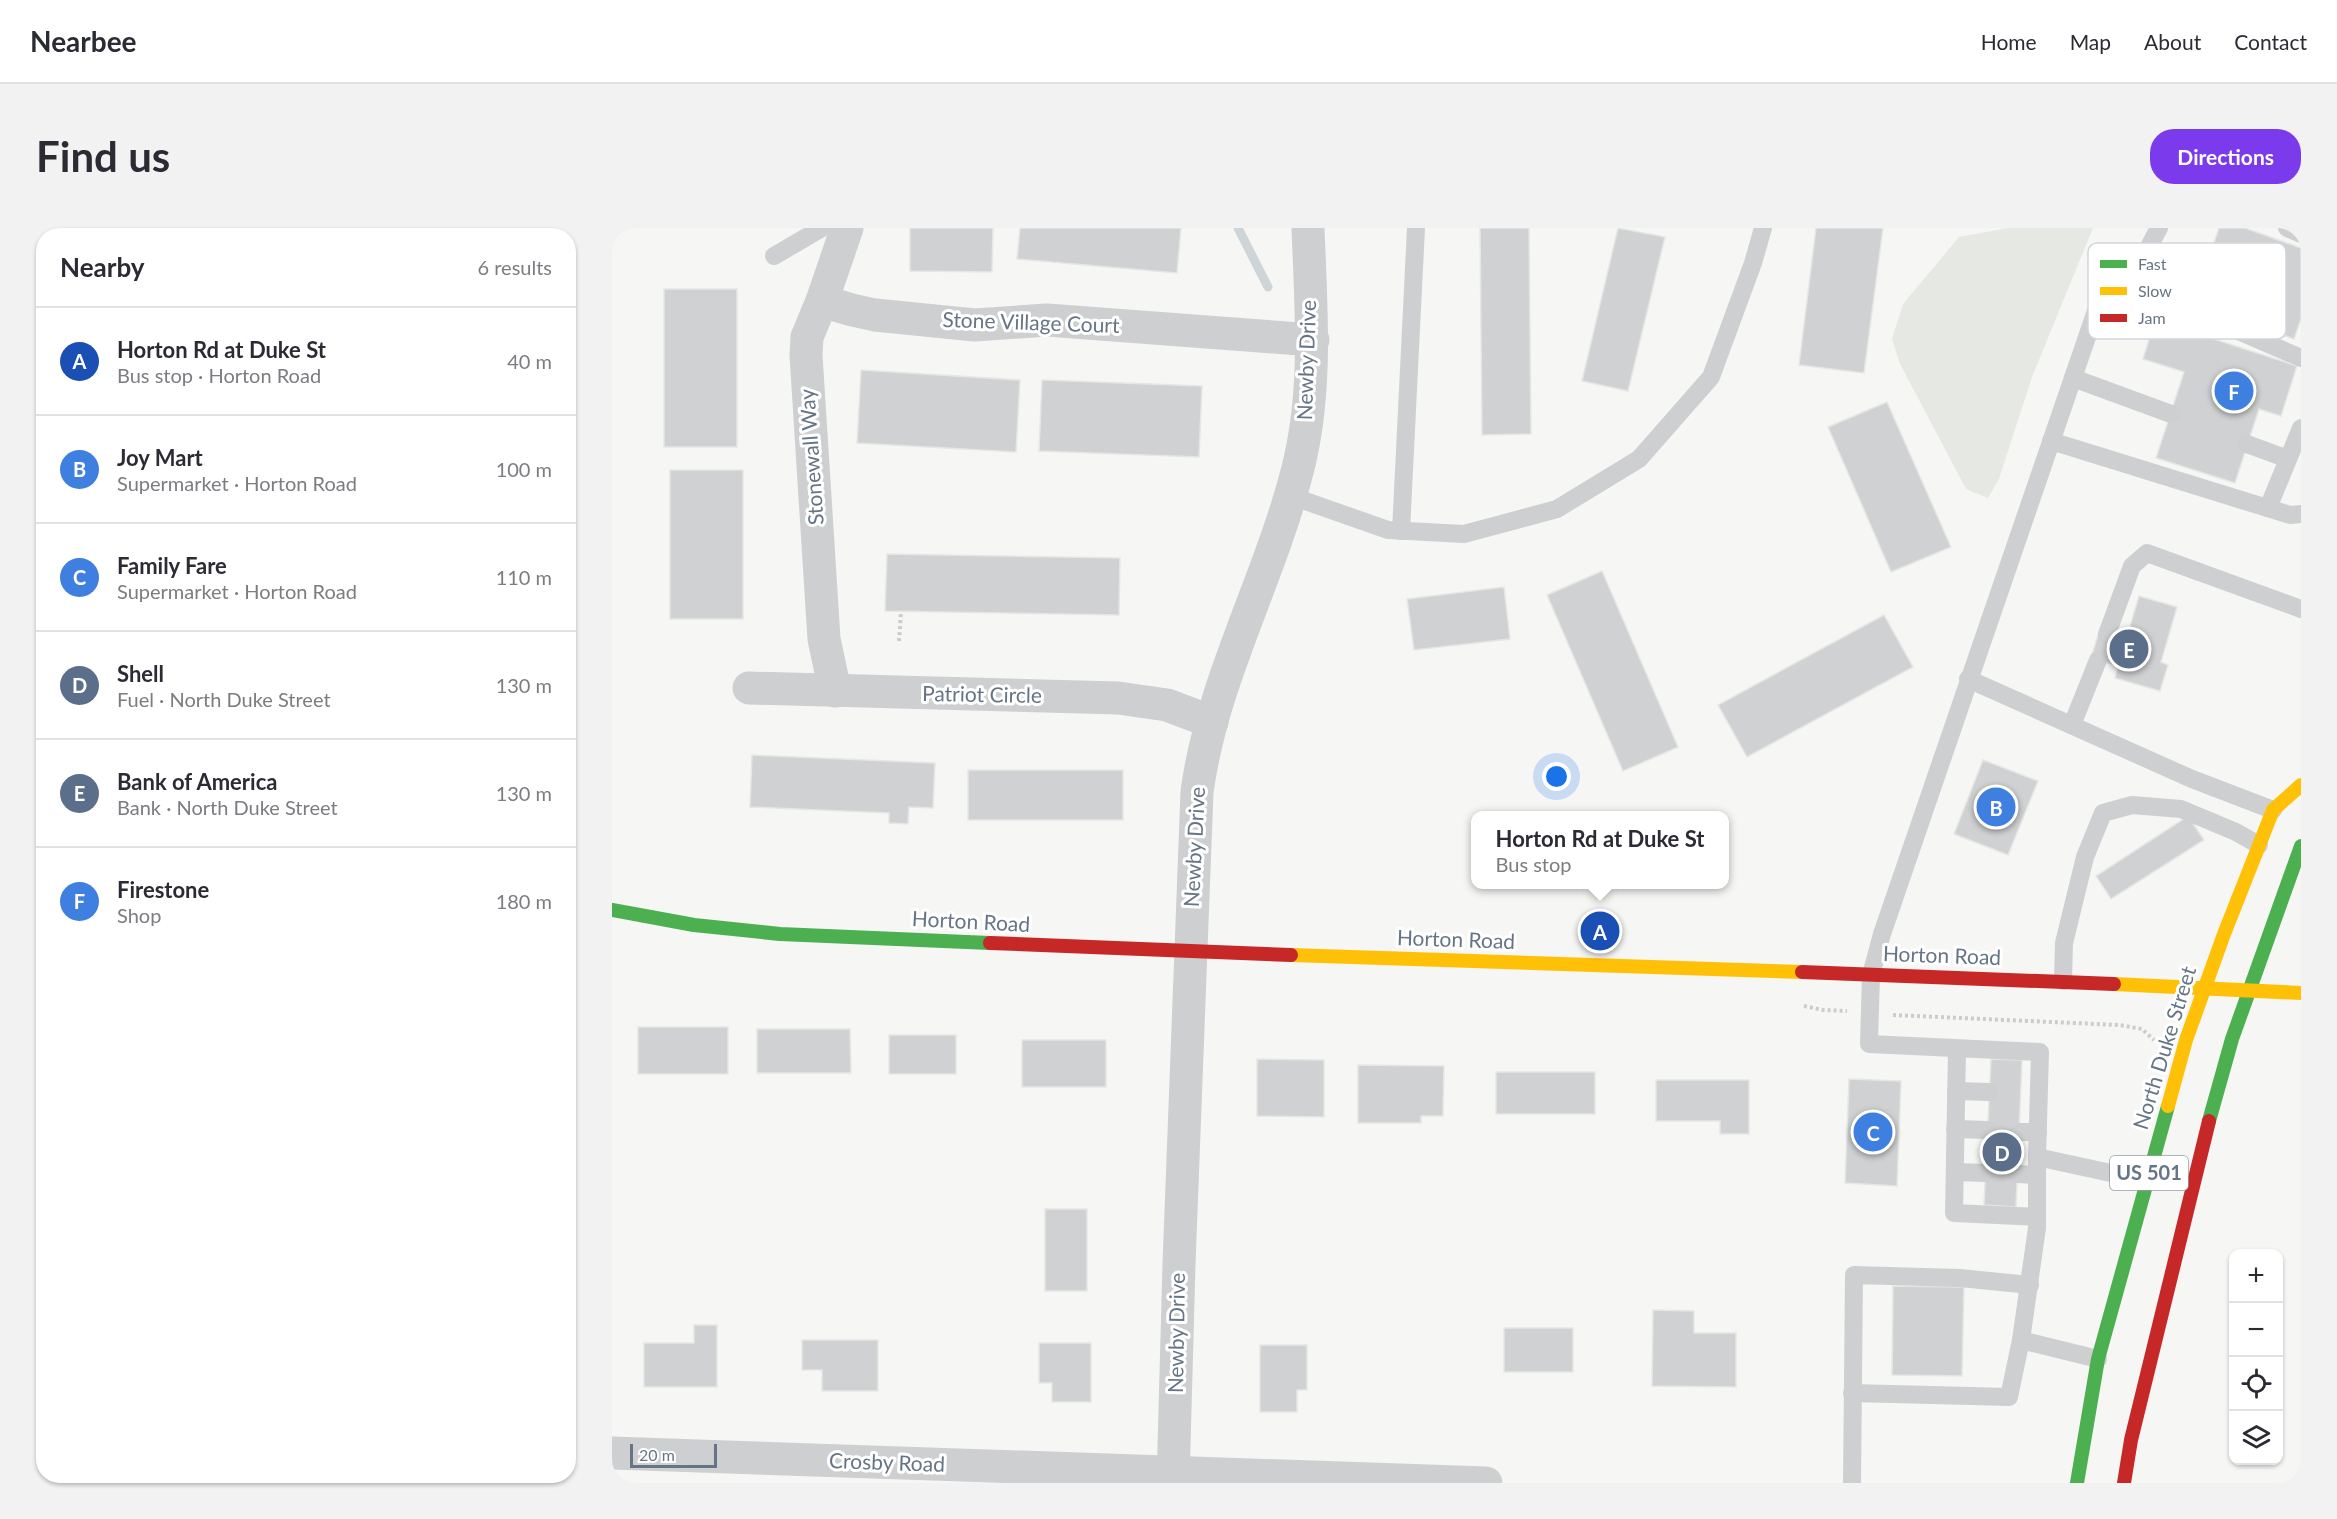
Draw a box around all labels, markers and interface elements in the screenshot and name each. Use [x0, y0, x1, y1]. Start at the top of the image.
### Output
text: Nearbee [30, 24, 137, 58]
text: Home [1981, 29, 2037, 54]
text: Map [2070, 29, 2111, 54]
text: About [2144, 29, 2201, 54]
text: Contact [2234, 29, 2307, 54]
button: Directions [2150, 129, 2301, 184]
text: Find us [36, 131, 170, 181]
legend [2088, 243, 2286, 339]
text: Nearby [60, 251, 145, 283]
text: Fast [2138, 254, 2167, 273]
text: 6 results [477, 255, 552, 279]
text: Slow [2138, 281, 2172, 300]
street label: Newby Drive [1291, 299, 1320, 421]
street label: Stone Village Court [942, 306, 1120, 337]
text: Jam [2138, 308, 2166, 327]
text: Horton Rd at Duke St [117, 336, 326, 363]
text: A [73, 349, 86, 373]
text: 40 m [507, 349, 552, 373]
text: Bus stop · Horton Road [117, 363, 321, 387]
pin: F [2214, 368, 2254, 414]
street label: Stonewall Way [793, 388, 828, 526]
text: Joy Mart [117, 444, 203, 471]
text: B [73, 457, 86, 481]
text: 100 m [496, 457, 552, 481]
text: Supermarket · Horton Road [117, 471, 357, 495]
text: Family Fare [117, 552, 227, 579]
text: C [73, 565, 86, 589]
text: 110 m [496, 565, 552, 589]
text: Supermarket · Horton Road [117, 579, 357, 603]
pin: E [2110, 626, 2149, 672]
text: Shell [117, 660, 164, 687]
text: D [72, 673, 87, 697]
text: 130 m [496, 673, 552, 697]
street label: Patriot Circle [922, 680, 1042, 707]
text: Fuel · North Duke Street [117, 687, 331, 711]
your location [1542, 762, 1571, 791]
text: Bank of America [117, 768, 277, 795]
text: E [74, 781, 85, 805]
text: 130 m [496, 781, 552, 805]
pin: B [1976, 784, 2016, 830]
street label: Newby Drive [1178, 786, 1209, 908]
text: Bank · North Duke Street [117, 795, 338, 819]
popup [1471, 811, 1729, 889]
text: Horton Rd at Duke St [1496, 825, 1704, 852]
text: Bus stop [1496, 852, 1572, 876]
text: Firestone [117, 876, 209, 903]
text: F [74, 889, 85, 913]
text: 180 m [496, 889, 552, 913]
text: Shop [117, 903, 161, 927]
street label: Horton Road [911, 905, 1031, 936]
pin: A [1580, 908, 1620, 954]
street label: Horton Road [1396, 924, 1516, 953]
street label: Horton Road [1882, 940, 2002, 969]
street label: North Duke Street [2127, 963, 2200, 1132]
pin: C [1854, 1110, 1892, 1154]
pin: D [1982, 1130, 2022, 1174]
road number: US 501 [2110, 1156, 2188, 1190]
map controls [2229, 1249, 2283, 1465]
button: + [2229, 1249, 2283, 1303]
street label: Newby Drive [1162, 1273, 1189, 1393]
button: − [2229, 1303, 2283, 1357]
button: locate [2229, 1357, 2283, 1411]
button: layers [2229, 1411, 2283, 1465]
scale bar [630, 1441, 717, 1468]
text: 20 m [639, 1445, 675, 1464]
street label: Crosby Road [829, 1447, 945, 1476]

